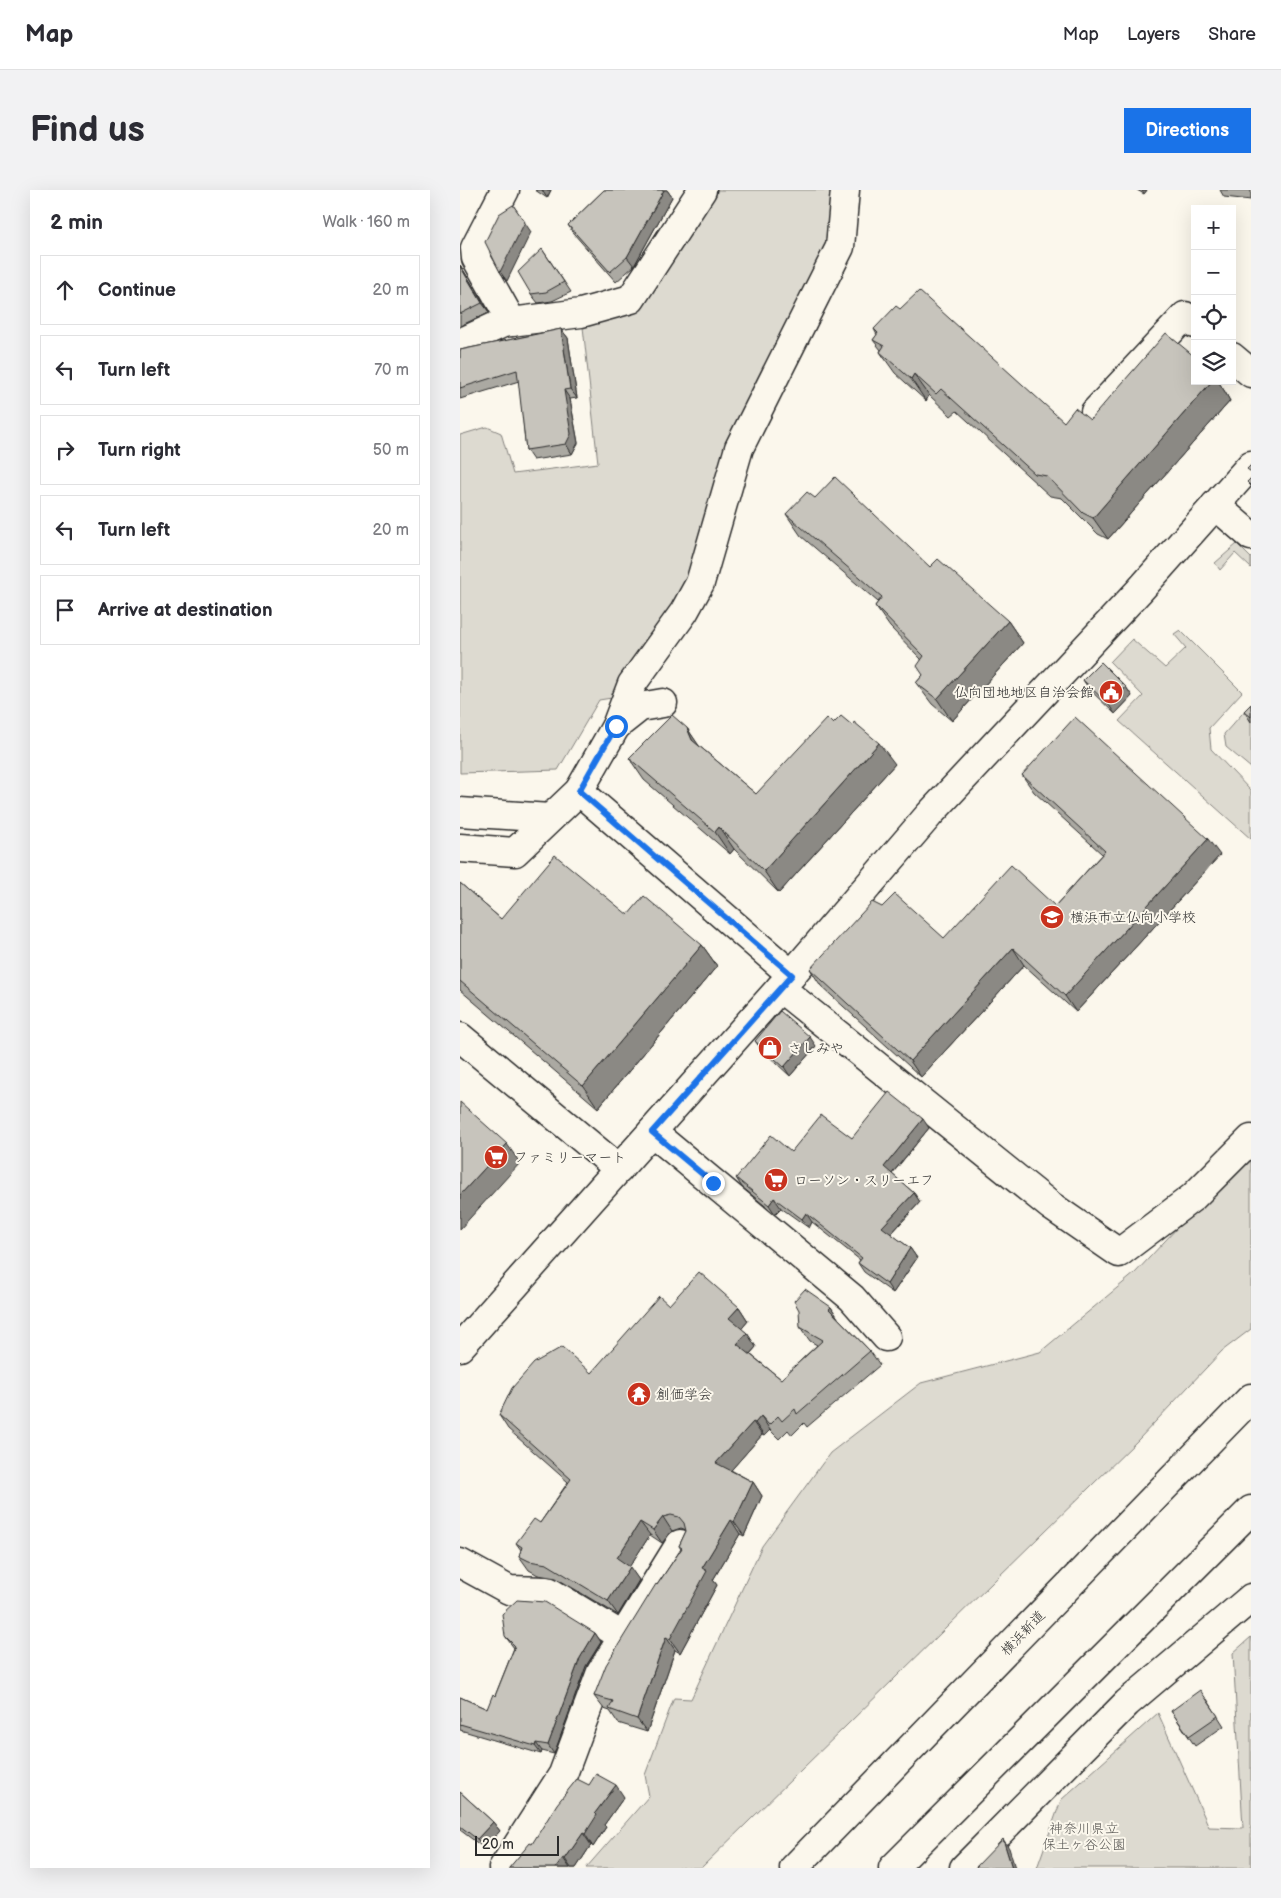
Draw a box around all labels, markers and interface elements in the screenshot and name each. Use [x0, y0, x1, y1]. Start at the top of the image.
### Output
text: Map [25, 20, 73, 49]
text: Map [1063, 24, 1099, 45]
text: Layers [1127, 24, 1180, 45]
text: Share [1208, 24, 1256, 45]
button: Directions [1124, 108, 1251, 153]
text: Find us [30, 109, 145, 152]
map controls [1191, 205, 1236, 385]
button: + [1191, 205, 1236, 250]
text: 2 min [50, 210, 103, 235]
text: Walk · 160 m [322, 213, 410, 232]
button: − [1191, 250, 1236, 295]
icon: ahead [51, 276, 79, 304]
text: Continue [98, 279, 176, 302]
text: 20 m [373, 281, 409, 300]
button: locate [1191, 295, 1236, 340]
button: layers [1191, 340, 1236, 385]
icon: left [51, 356, 79, 384]
text: Turn left [98, 359, 170, 382]
text: 70 m [374, 361, 409, 380]
icon: right [51, 436, 79, 464]
text: Turn right [98, 439, 181, 462]
text: 50 m [373, 441, 409, 460]
icon: left [51, 516, 79, 544]
text: Turn left [98, 519, 170, 542]
text: 20 m [373, 521, 409, 540]
icon: arrive [51, 596, 79, 624]
text: Arrive at destination [98, 599, 273, 622]
public building icon: 仏向団地地区自治会館 [1098, 679, 1124, 705]
place label: 仏向団地地区自治会館 [954, 684, 1094, 701]
route start [605, 715, 628, 738]
school or university icon: 横浜市立仏向小学校 [1039, 904, 1065, 930]
place label: 横浜市立仏向小学校 [1070, 909, 1196, 926]
shop icon: さしみや [757, 1035, 783, 1061]
place label: さしみや [788, 1040, 844, 1057]
supermarket icon: ファミリーマート [483, 1144, 509, 1170]
place label: ファミリーマート [514, 1149, 626, 1166]
supermarket icon: ローソン・スリーエフ [763, 1167, 789, 1193]
route end [702, 1172, 725, 1195]
place label: ローソン・スリーエフ [794, 1172, 934, 1189]
temple icon: 創価学会 [626, 1381, 652, 1407]
place label: 創価学会 [656, 1386, 712, 1403]
street label: 横浜新道 [997, 1607, 1049, 1659]
park label: 神奈川県立 保土ヶ谷公園 [1042, 1820, 1126, 1853]
scale bar [475, 1833, 559, 1856]
text: 20 m [482, 1836, 514, 1853]

